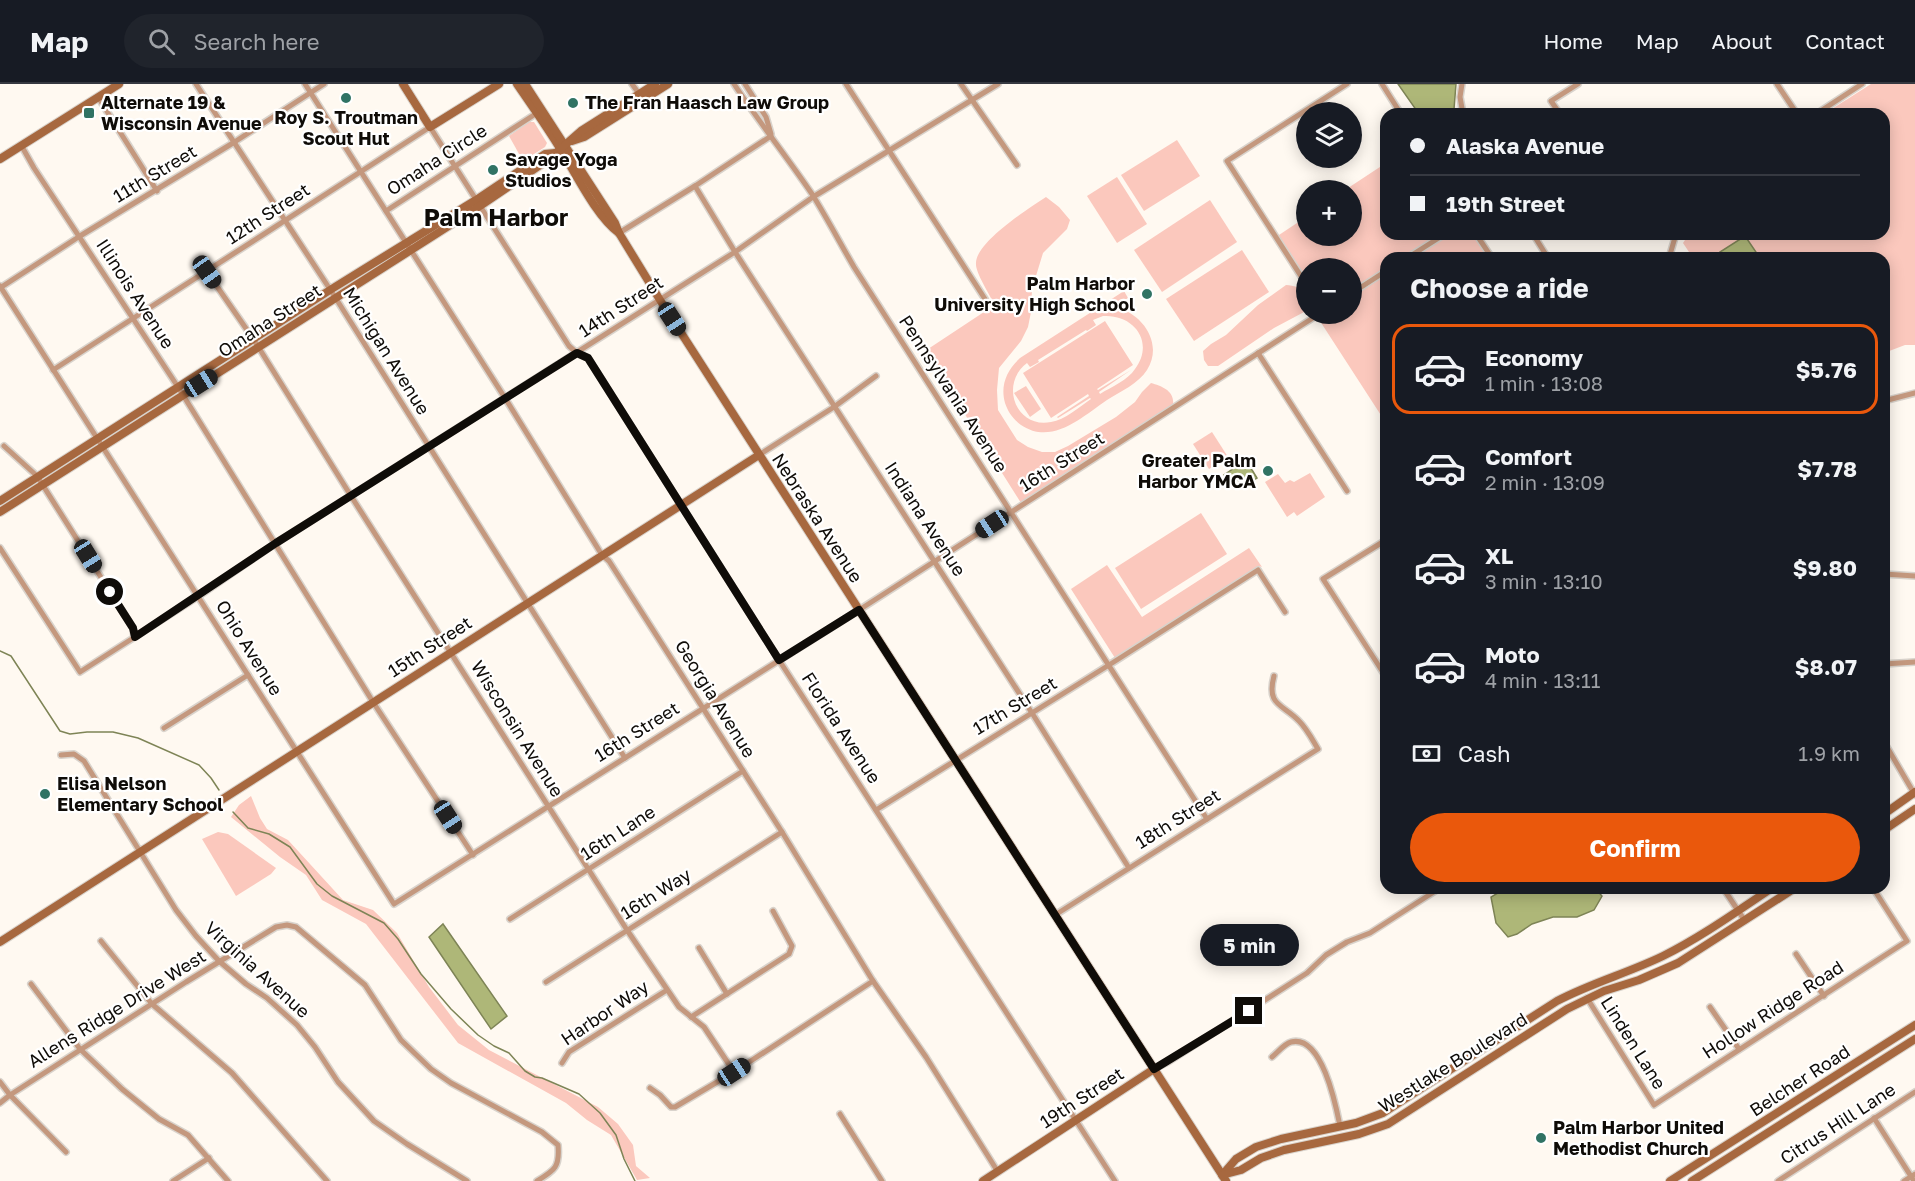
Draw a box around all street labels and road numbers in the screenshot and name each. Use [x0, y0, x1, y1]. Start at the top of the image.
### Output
street label: Omaha Circle [382, 119, 491, 200]
street label: 11th Street [109, 140, 200, 207]
street label: 12th Street [222, 178, 313, 248]
street label: Illinois Avenue [92, 235, 179, 352]
street label: 14th Street [574, 271, 667, 341]
street label: Omaha Street [214, 279, 325, 362]
street label: Michigan Avenue [339, 283, 435, 418]
street label: Pennsylvania Avenue [895, 311, 1013, 476]
street label: 16th Street [1015, 426, 1108, 496]
street label: Nebraska Avenue [768, 449, 868, 586]
street label: Indiana Avenue [881, 457, 971, 580]
street label: Ohio Avenue [212, 596, 288, 699]
street label: 15th Street [384, 611, 475, 681]
street label: Georgia Avenue [671, 635, 761, 761]
street label: Wisconsin Avenue [467, 656, 569, 801]
street label: Florida Avenue [798, 668, 886, 787]
street label: 17th Street [968, 671, 1061, 739]
street label: 16th Street [590, 696, 683, 766]
street label: 18th Street [1131, 783, 1224, 853]
street label: 16th Lane [576, 800, 659, 864]
street label: 16th Way [616, 863, 695, 923]
street label: Virginia Avenue [201, 916, 315, 1022]
street label: Allens Ridge Drive West [23, 944, 209, 1072]
street label: Hollow Ridge Road [1698, 955, 1847, 1063]
street label: Harbor Way [557, 975, 652, 1049]
street label: Linden Lane [1597, 992, 1671, 1093]
street label: Westlake Boulevard [1374, 1007, 1531, 1117]
street label: Belcher Road [1745, 1040, 1854, 1121]
street label: 19th Street [1035, 1062, 1128, 1132]
street label: Citrus Hill Lane [1776, 1078, 1899, 1169]

